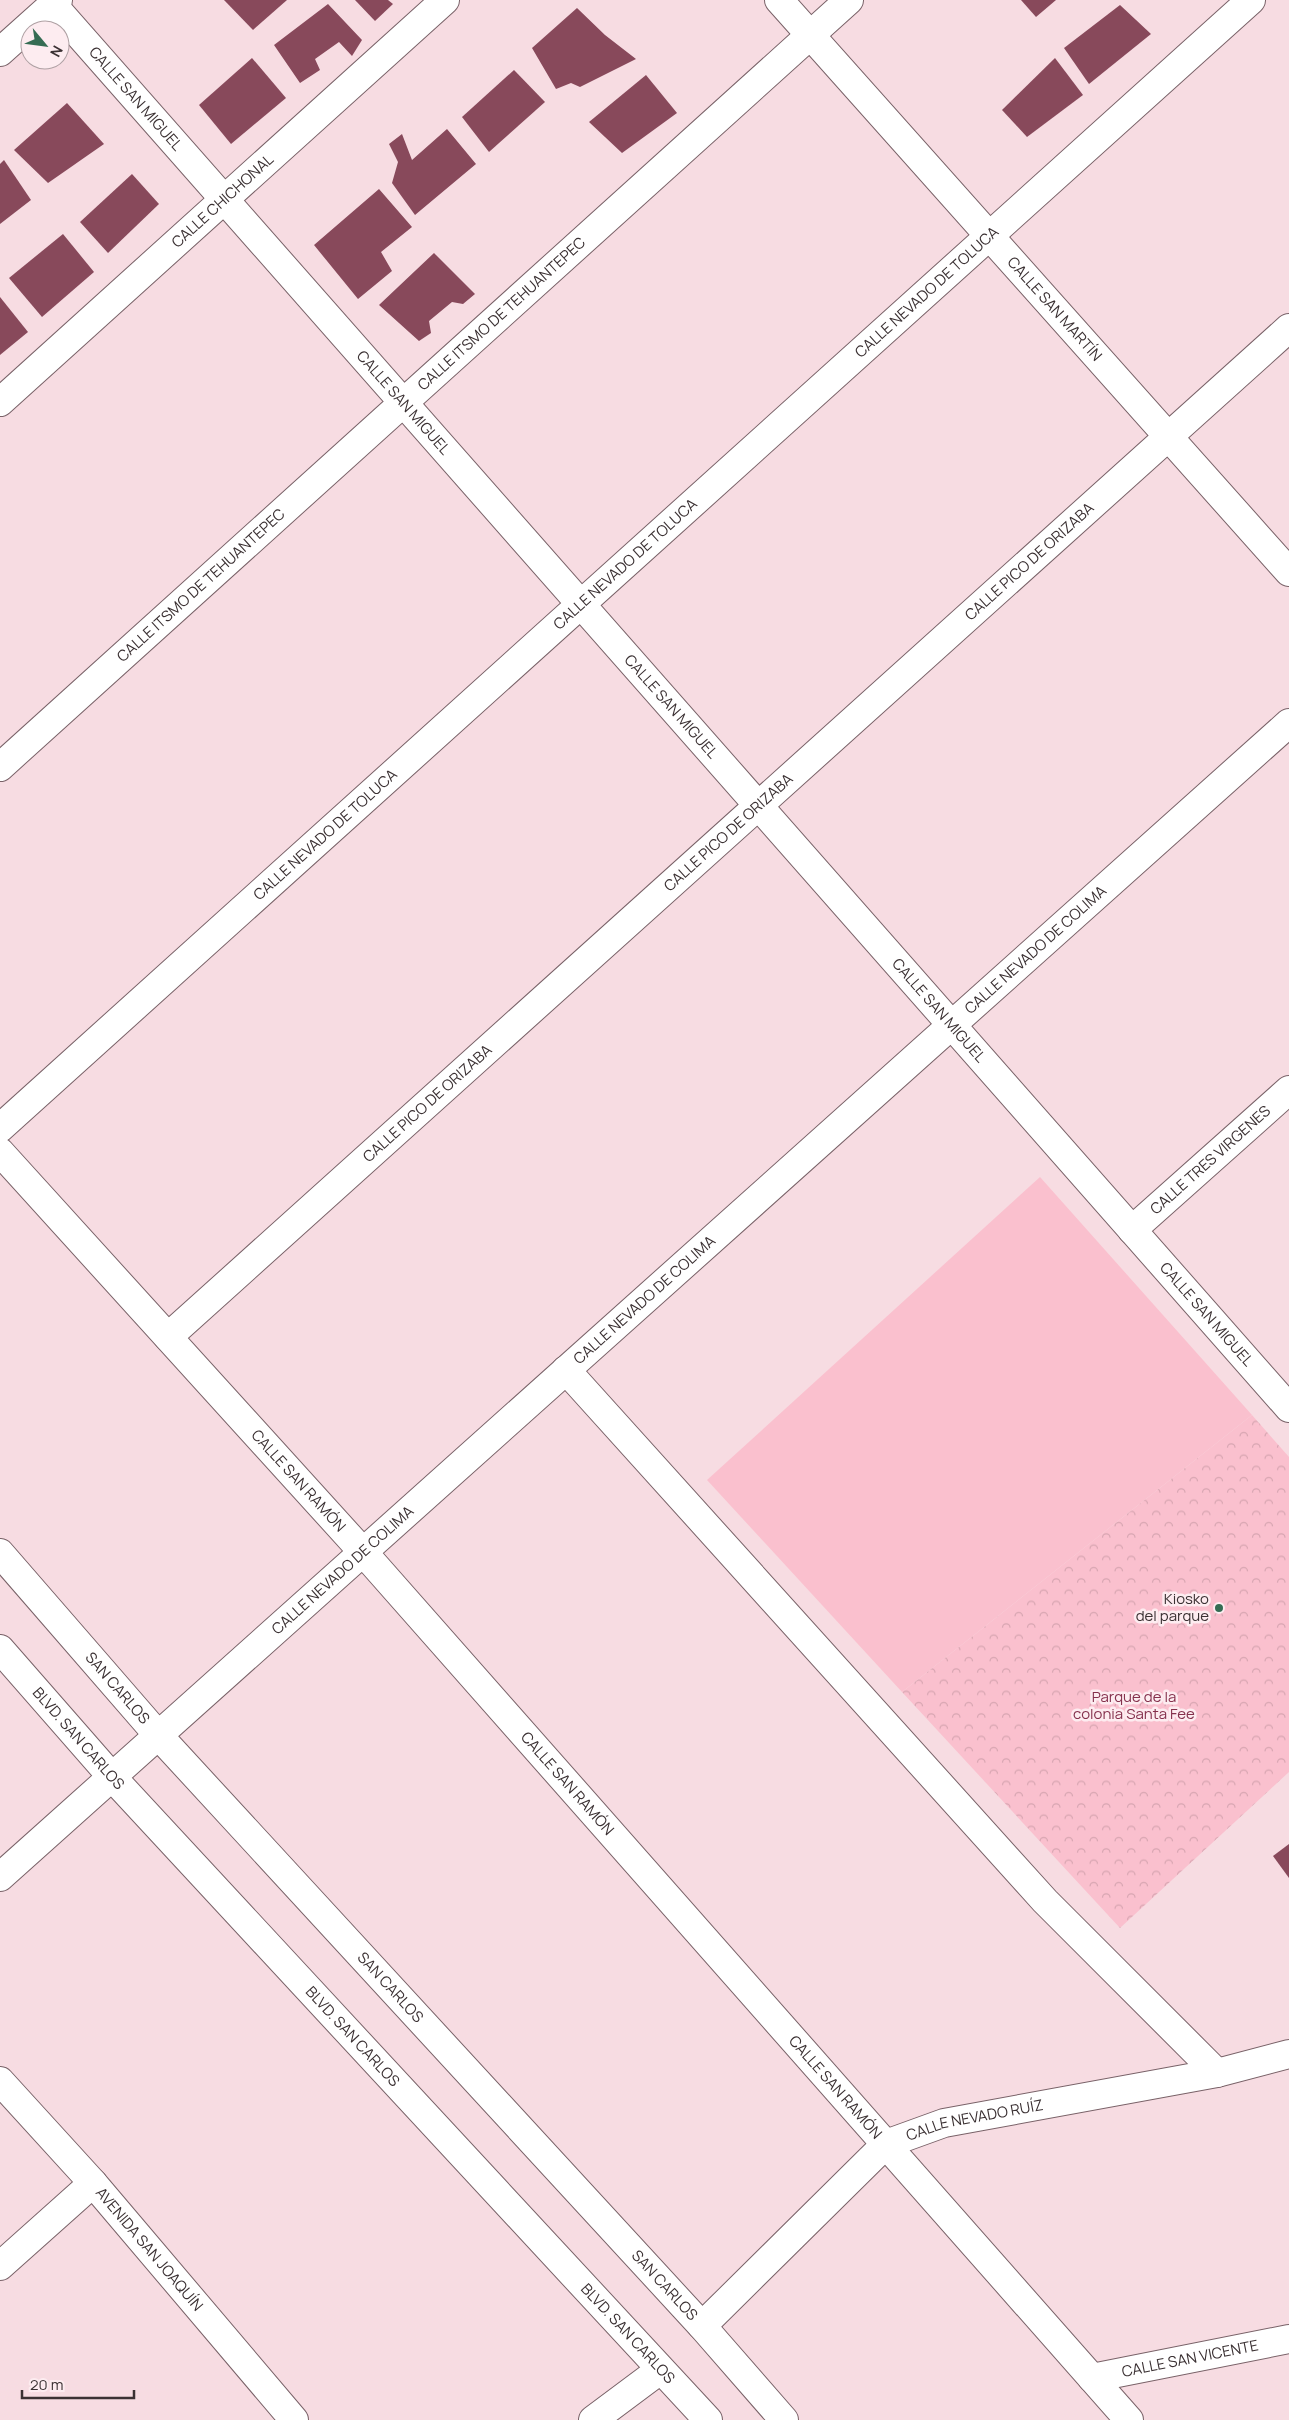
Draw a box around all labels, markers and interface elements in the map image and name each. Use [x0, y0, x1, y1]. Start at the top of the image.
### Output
north arrow [20, 20, 70, 70]
street label: CALLE SAN MIGUEL [84, 42, 188, 155]
text: N [46, 43, 68, 61]
street label: CALLE CHICHONAL [167, 149, 278, 252]
street label: CALLE NEVADO DE TOLUCA [850, 221, 1003, 362]
street label: CALLE ITSMO DE TEHUANTEPEC [413, 232, 590, 395]
street label: CALLE SAN MARTÍN [1003, 252, 1107, 365]
street label: CALLE SAN MIGUEL [352, 346, 456, 459]
street label: CALLE NEVADO DE TOLUCA [549, 493, 702, 634]
street label: CALLE PICO DE ORIZABA [960, 497, 1099, 625]
street label: CALLE ITSMO DE TEHUANTEPEC [112, 503, 290, 666]
street label: CALLE SAN MIGUEL [620, 650, 723, 763]
street label: CALLE NEVADO DE TOLUCA [249, 764, 402, 905]
street label: CALLE PICO DE ORIZABA [659, 768, 798, 896]
street label: CALLE NEVADO DE COLIMA [960, 880, 1111, 1019]
street label: CALLE SAN MIGUEL [888, 954, 991, 1067]
street label: CALLE PICO DE ORIZABA [358, 1039, 496, 1167]
street label: CALLE TRES VIRGENES [1145, 1100, 1275, 1219]
street label: CALLE NEVADO DE COLIMA [569, 1230, 720, 1369]
street label: CALLE SAN MIGUEL [1155, 1257, 1259, 1371]
street label: CALLE SAN RAMÓN [247, 1425, 351, 1536]
street label: CALLE NEVADO DE COLIMA [267, 1500, 418, 1639]
place label: Kiosko del parque [1136, 1588, 1209, 1626]
marker: Kiosko del parque [1213, 1602, 1225, 1614]
street label: SAN CARLOS [81, 1647, 155, 1728]
street label: BLVD. SAN CARLOS [28, 1682, 129, 1794]
park label: Parque de la colonia Santa Fee [1073, 1686, 1195, 1724]
street label: CALLE SAN RAMÓN [516, 1727, 619, 1840]
street label: SAN CARLOS [353, 1947, 428, 2027]
street label: BLVD. SAN CARLOS [301, 1981, 405, 2091]
street label: CALLE SAN RAMÓN [784, 2031, 887, 2143]
street label: CALLE NEVADO RUÍZ [903, 2094, 1045, 2146]
street label: AVENIDA SAN JOAQUÍN [91, 2183, 208, 2315]
street label: SAN CARLOS [627, 2245, 703, 2325]
street label: BLVD. SAN CARLOS [576, 2279, 680, 2388]
street label: CALLE SAN VICENTE [1120, 2334, 1260, 2382]
scale bar [22, 2368, 135, 2400]
text: 20 m [30, 2374, 63, 2395]

